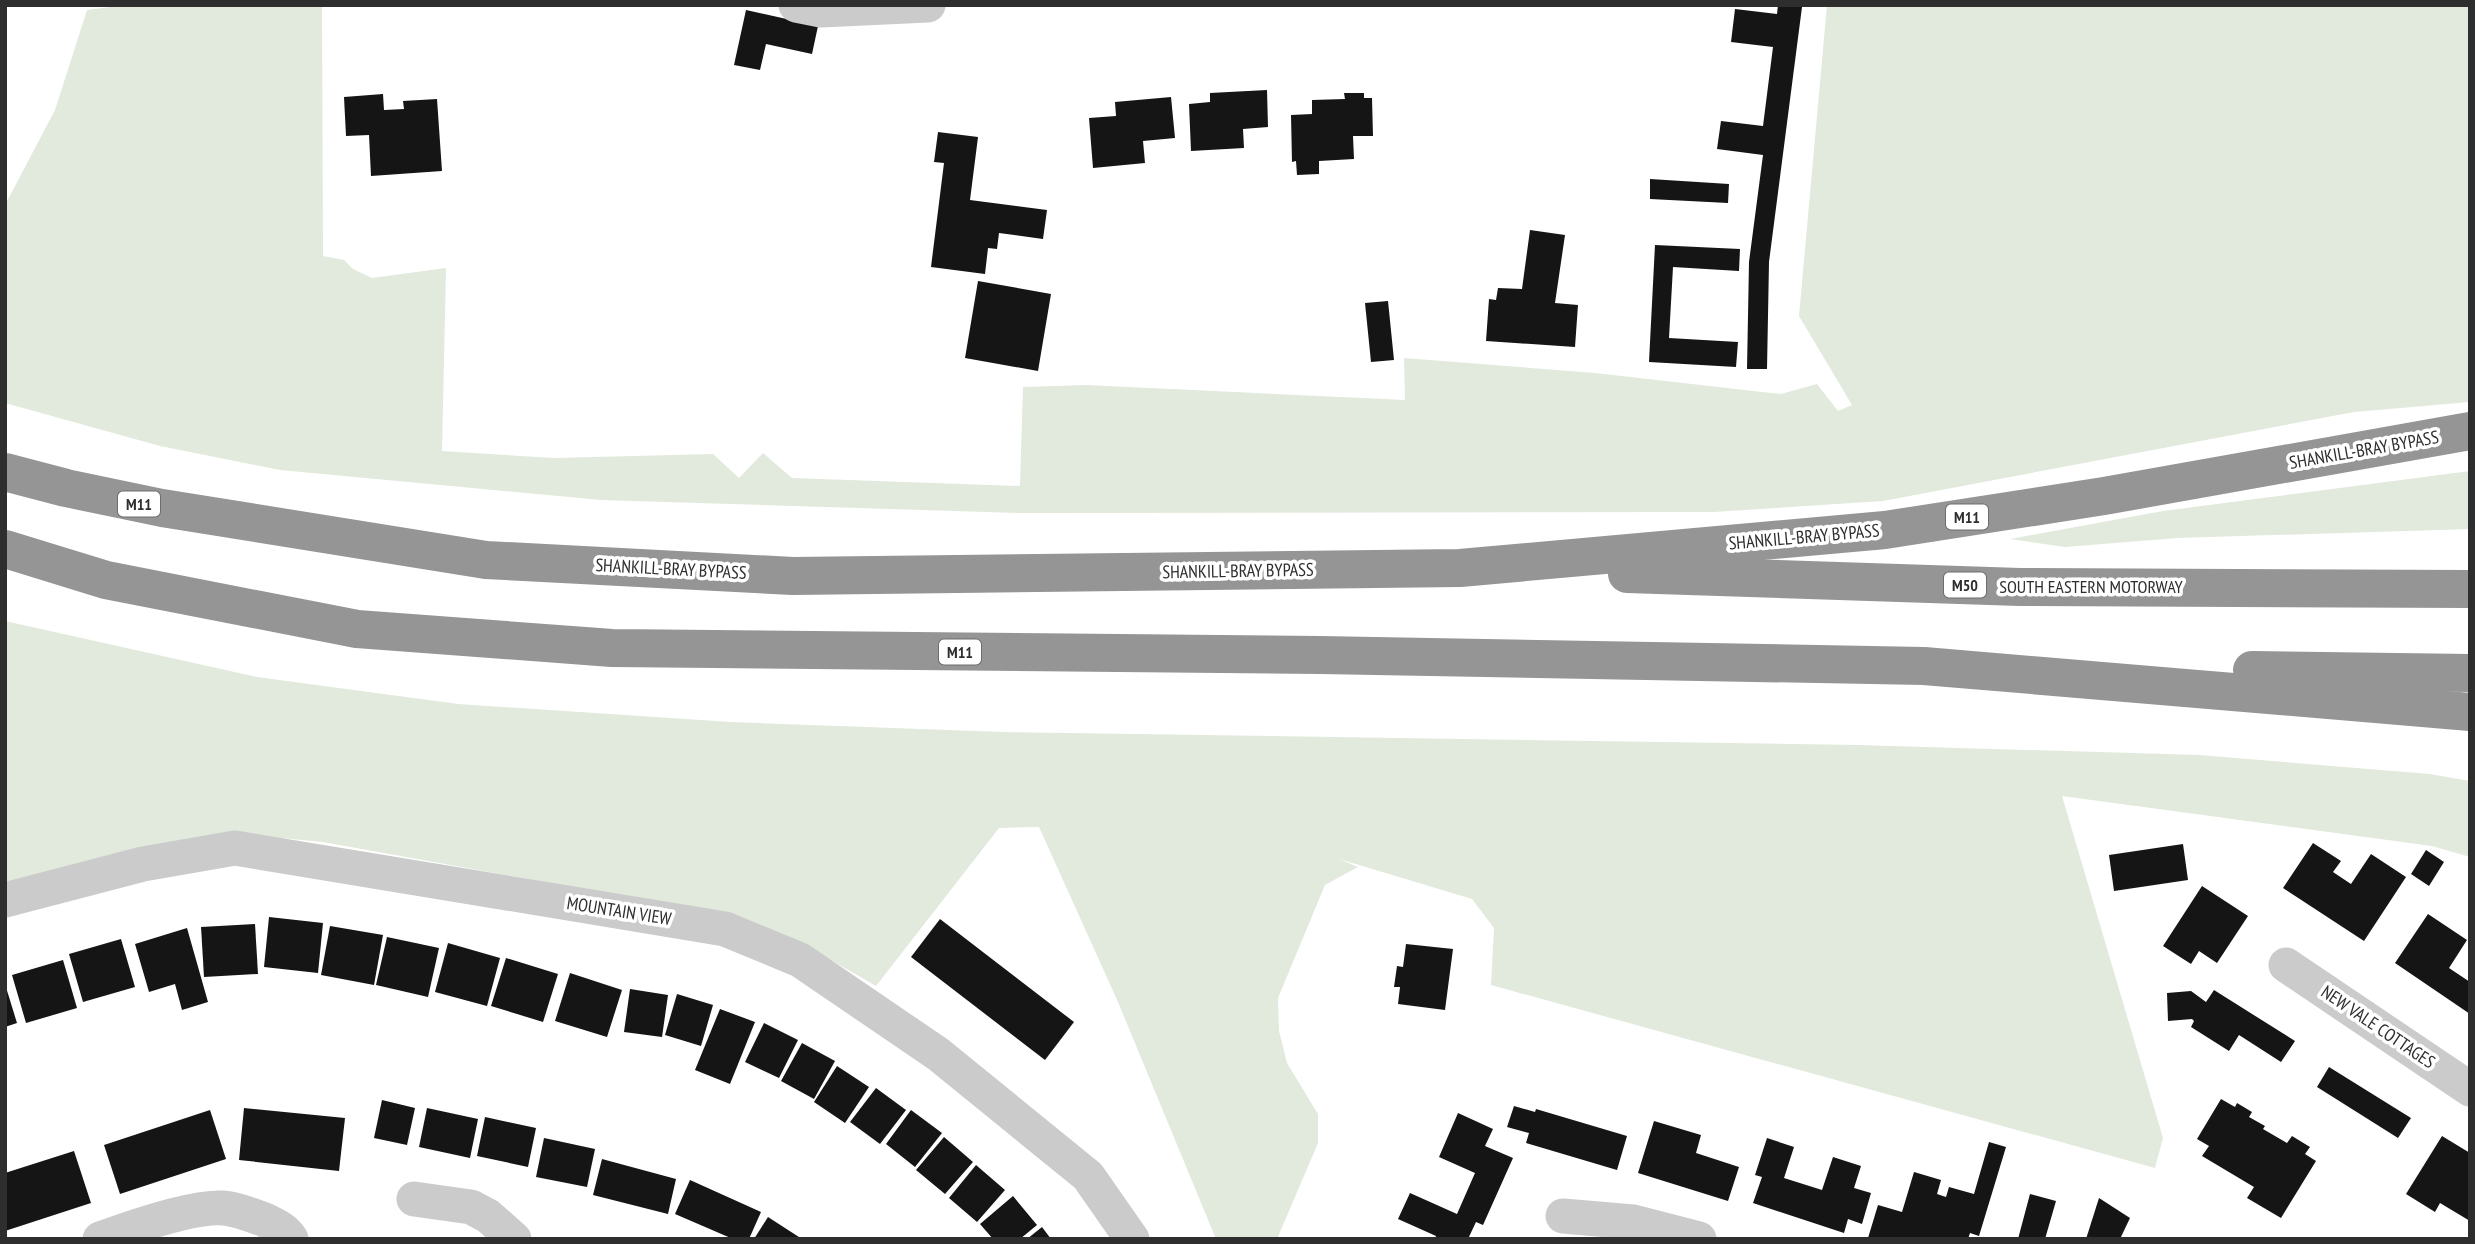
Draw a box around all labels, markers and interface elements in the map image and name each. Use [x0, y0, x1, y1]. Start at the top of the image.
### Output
street label: SHANKILL-BRAY BYPASS [2287, 425, 2441, 474]
road number: M11 [118, 491, 160, 516]
road number: M11 [1946, 504, 1988, 530]
street label: SHANKILL-BRAY BYPASS [1728, 518, 1881, 555]
street label: SHANKILL-BRAY BYPASS [595, 553, 747, 584]
street label: SHANKILL-BRAY BYPASS [1162, 558, 1314, 583]
road number: M50 [1944, 572, 1986, 598]
street label: SOUTH EASTERN MOTORWAY [1999, 575, 2184, 598]
road number: M11 [939, 639, 981, 664]
street label: MOUNTAIN VIEW [565, 891, 673, 930]
street label: NEW VALE COTTAGES [2317, 980, 2440, 1073]

